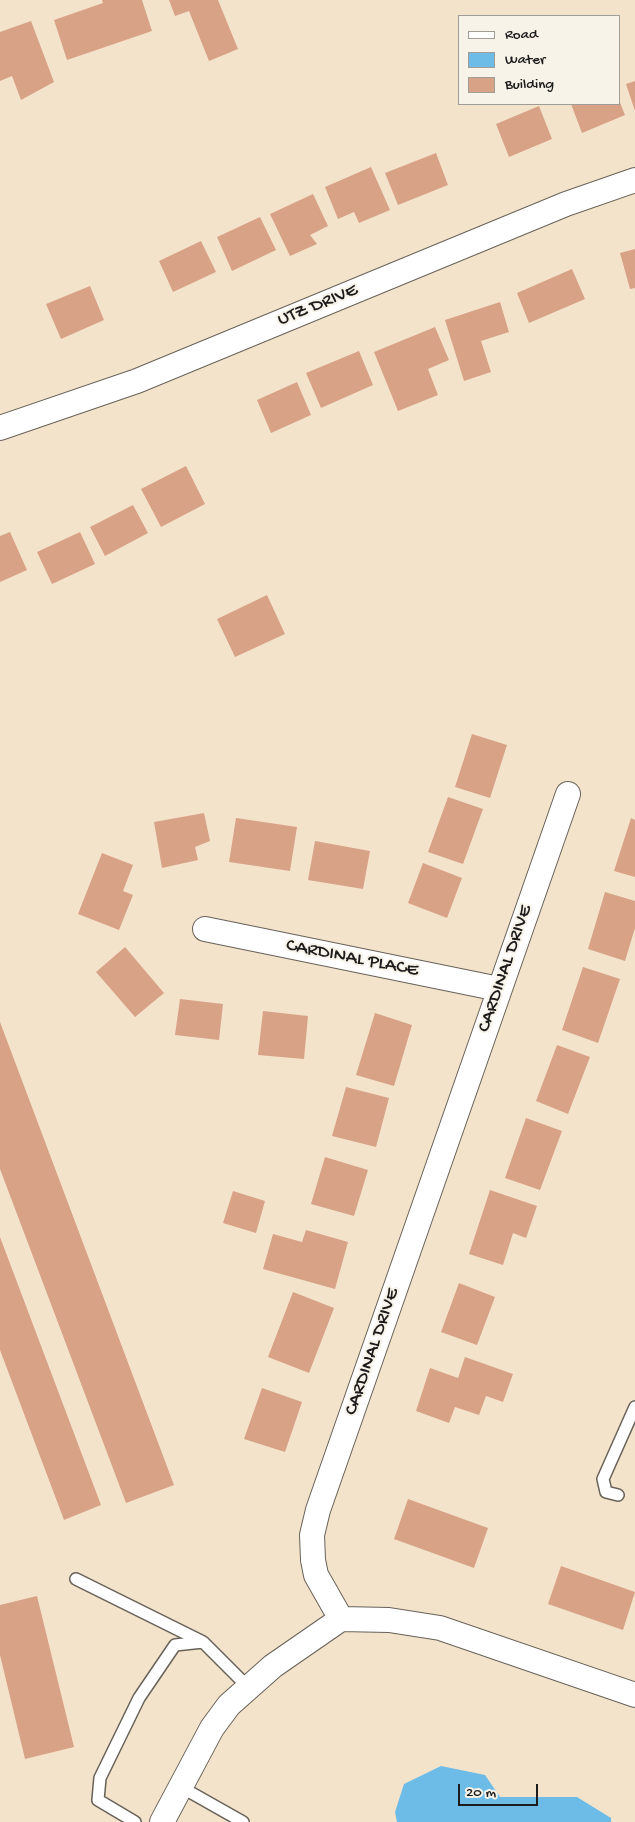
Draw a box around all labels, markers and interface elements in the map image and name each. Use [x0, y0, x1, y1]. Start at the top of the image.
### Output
legend [458, 15, 620, 105]
text: Road [505, 26, 538, 44]
text: Water [505, 51, 545, 69]
text: Building [505, 76, 554, 94]
street label: UTZ DRIVE [275, 280, 361, 332]
street label: CARDINAL DRIVE [474, 903, 538, 1035]
street label: CARDINAL PLACE [284, 935, 420, 983]
street label: CARDINAL DRIVE [341, 1286, 405, 1418]
scale bar [460, 1774, 540, 1806]
text: 20 m [466, 1784, 496, 1802]

